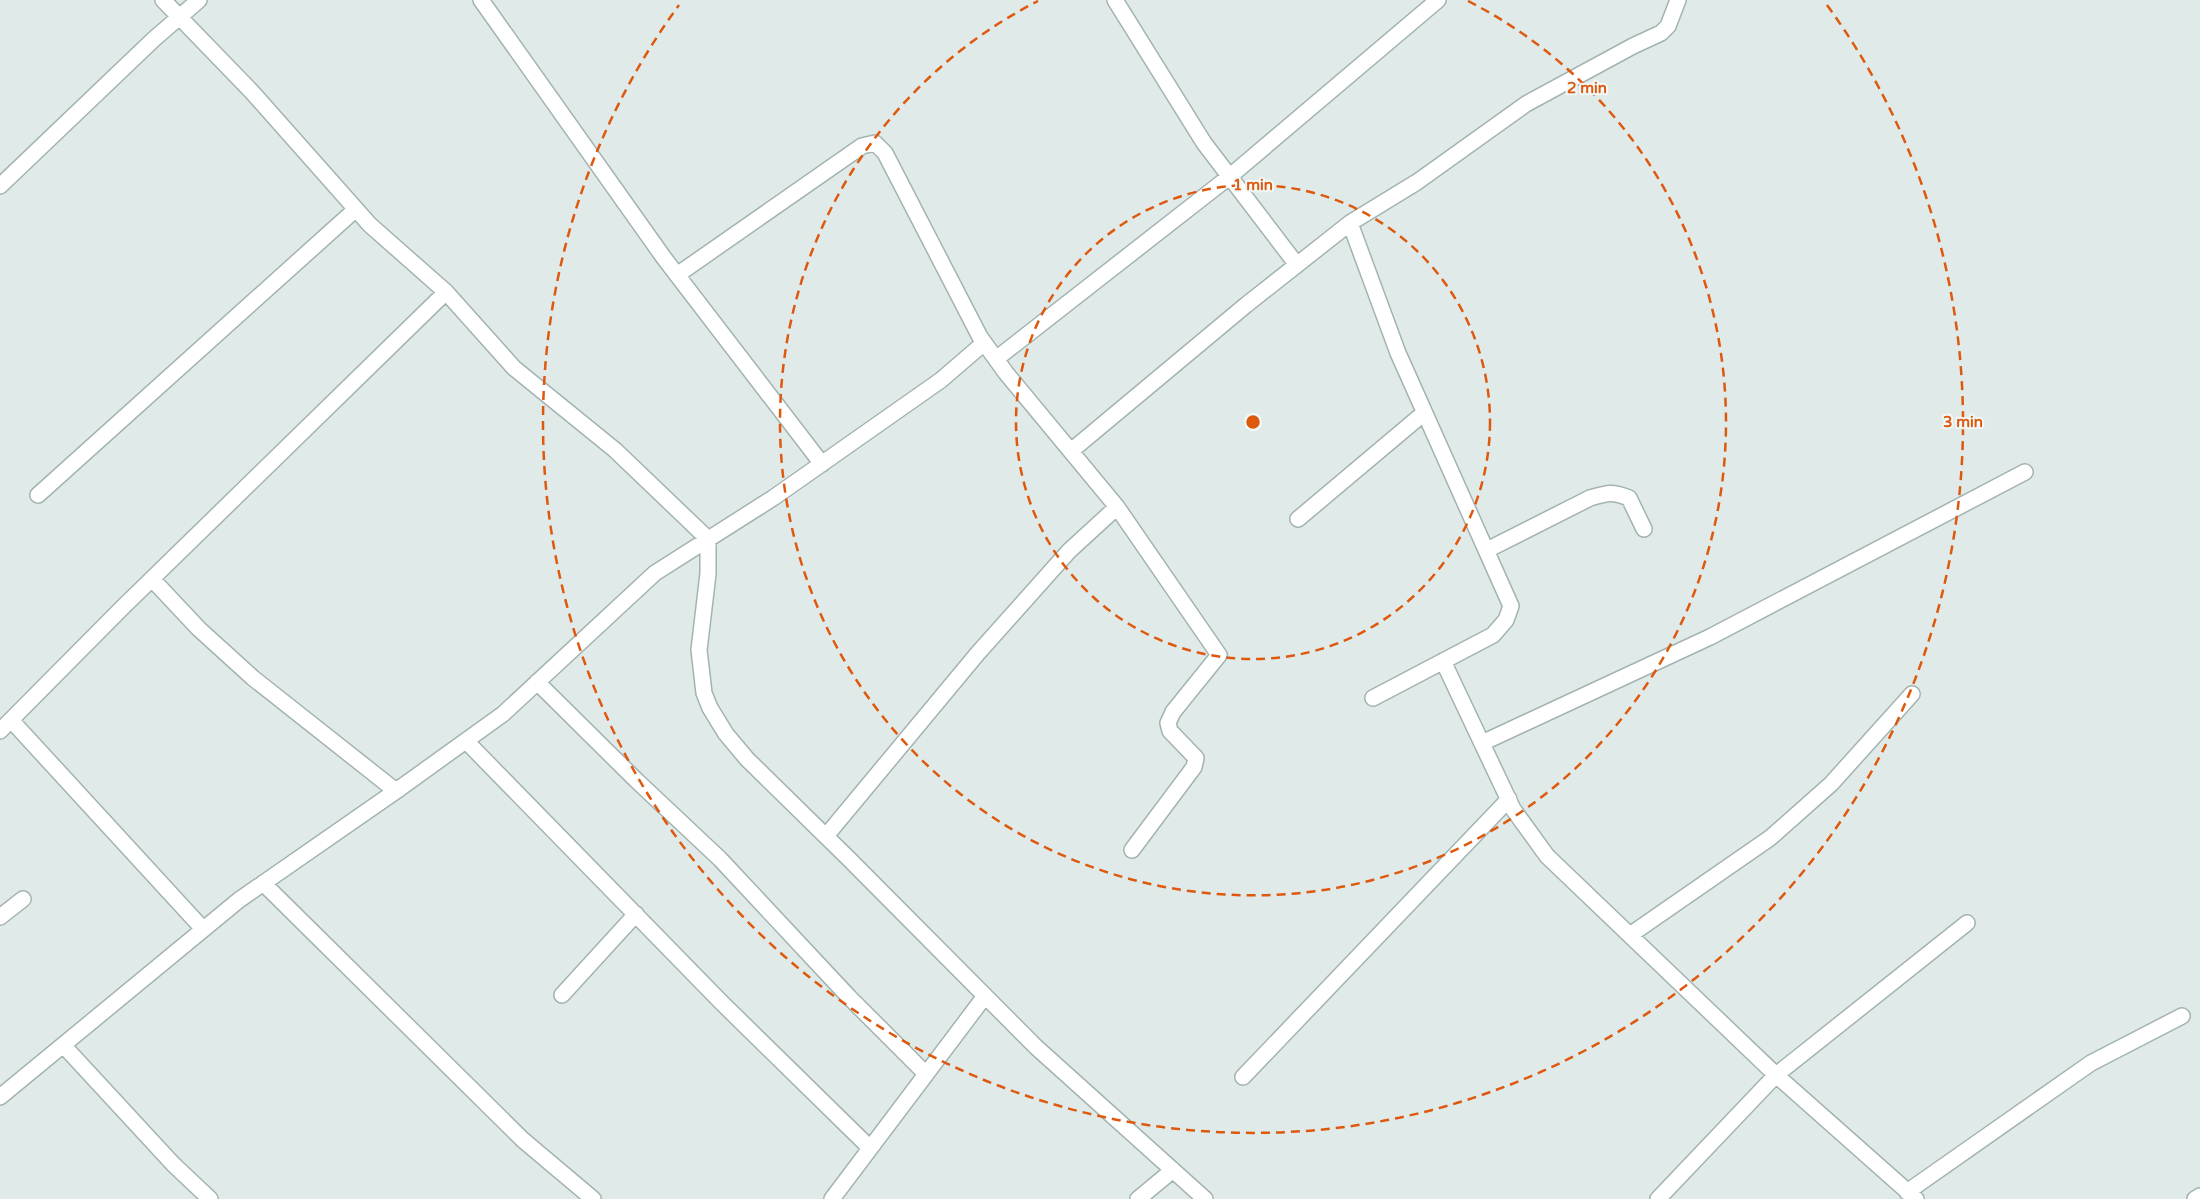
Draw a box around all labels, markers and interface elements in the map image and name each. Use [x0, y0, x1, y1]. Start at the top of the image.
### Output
text: 2 min [1567, 79, 1607, 97]
text: 1 min [1233, 176, 1273, 194]
centre of rings [1244, 413, 1262, 431]
text: 3 min [1943, 413, 1983, 431]

